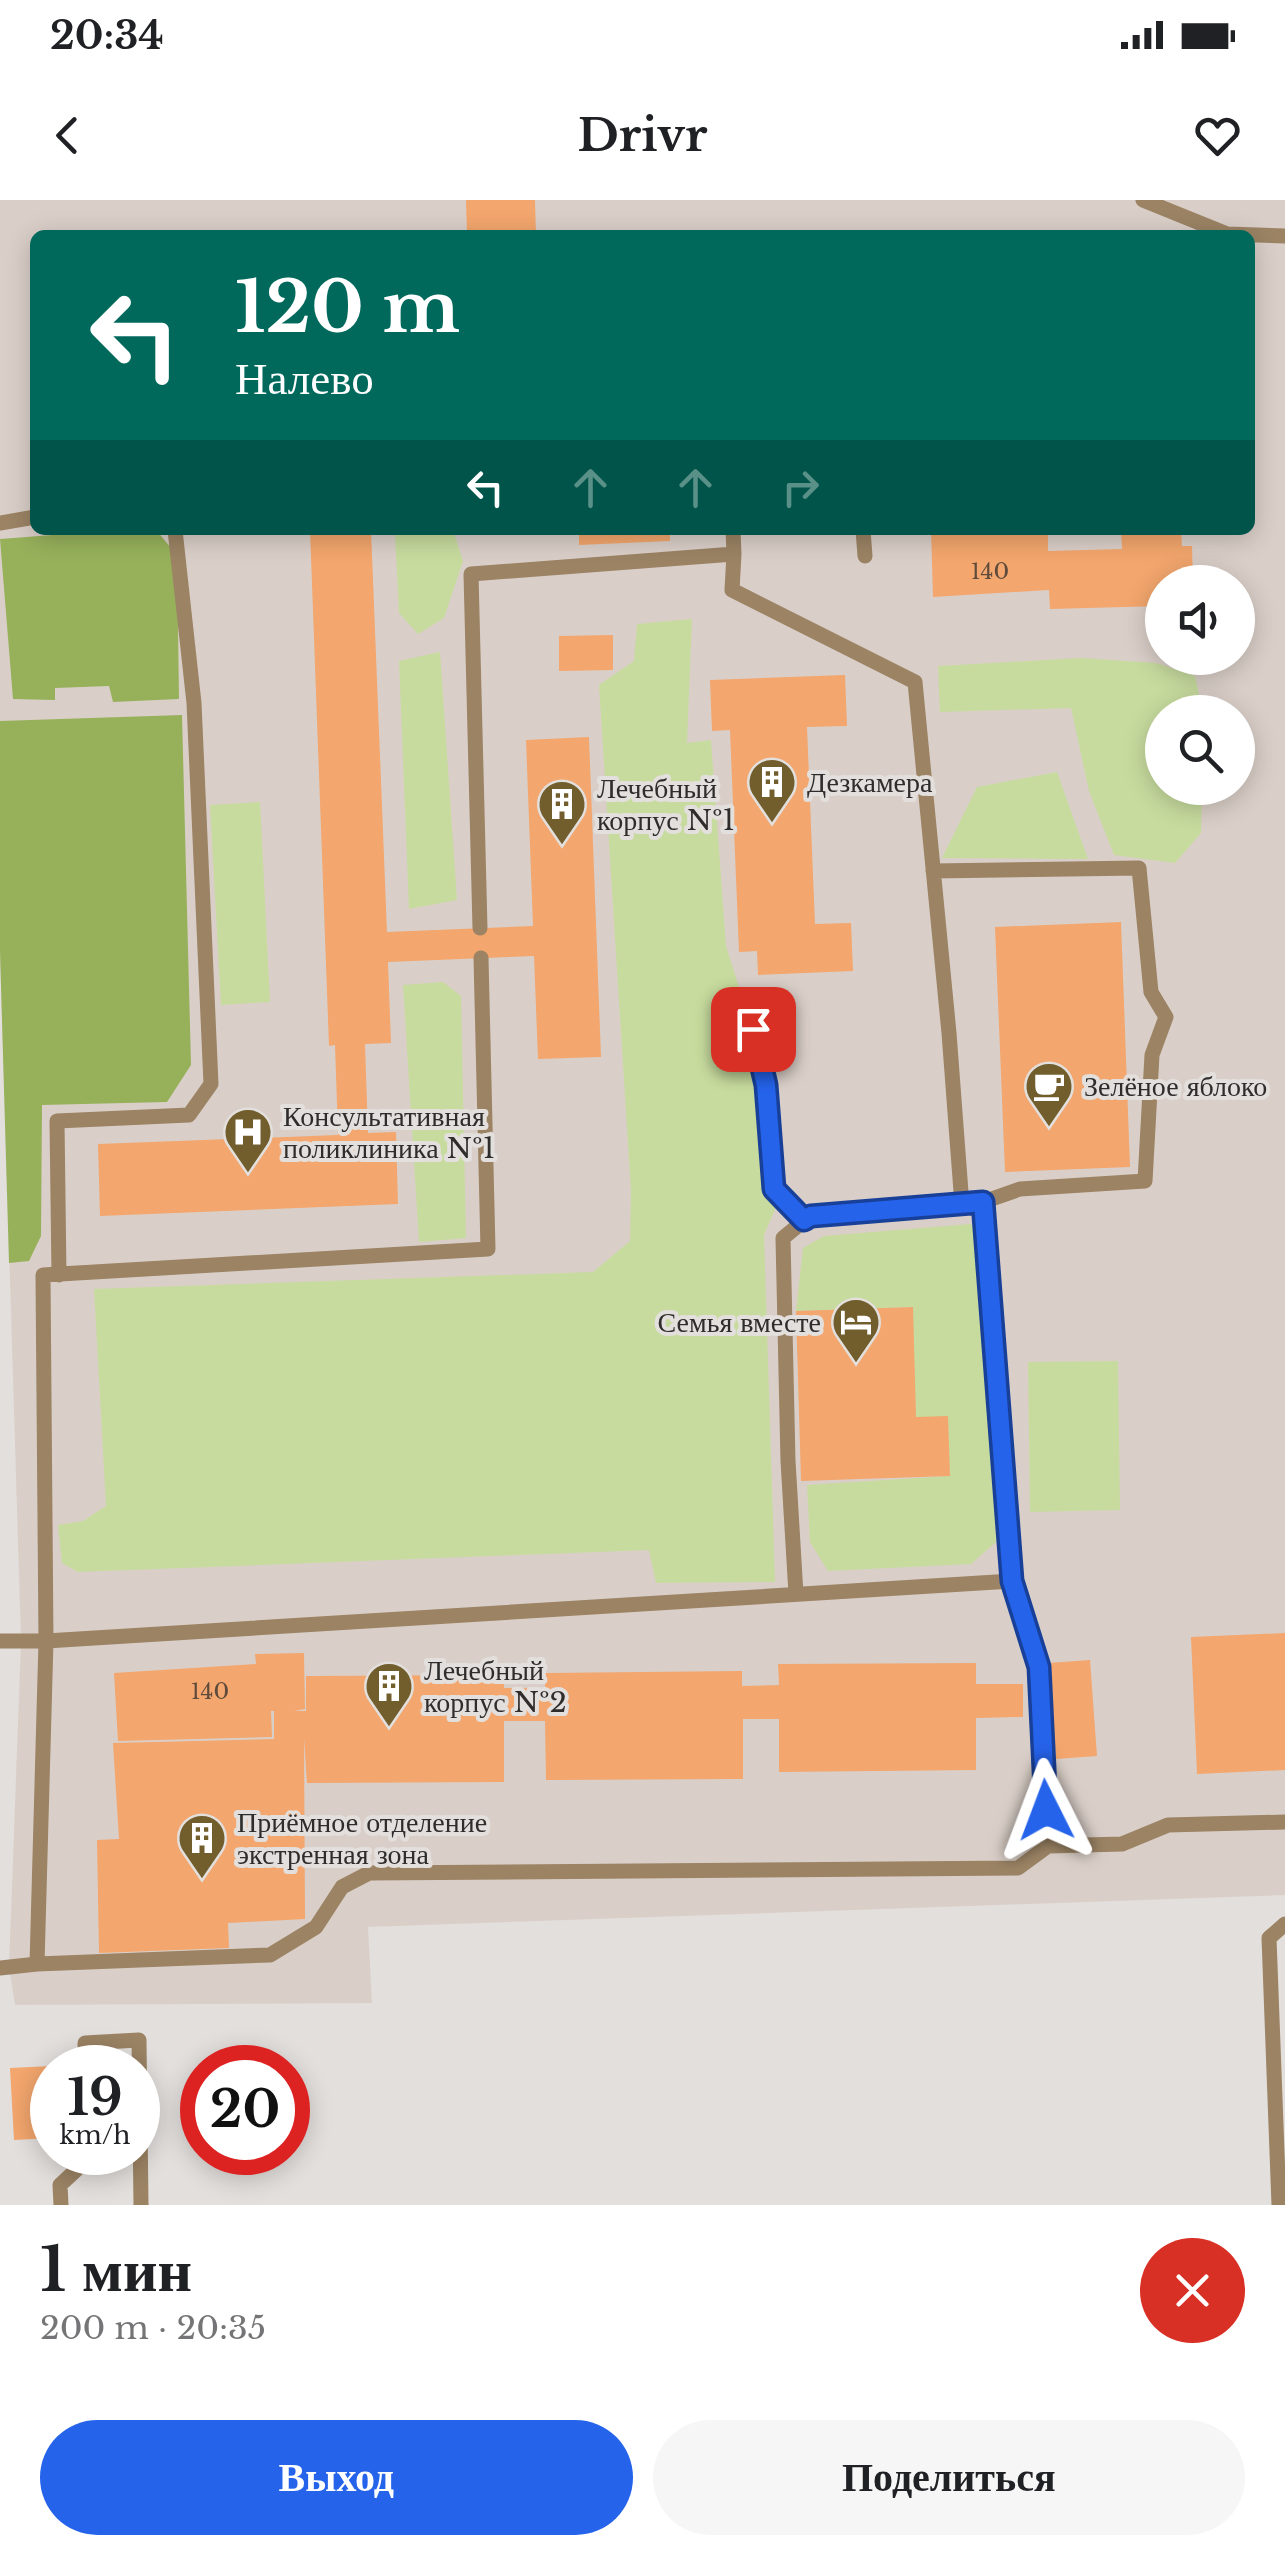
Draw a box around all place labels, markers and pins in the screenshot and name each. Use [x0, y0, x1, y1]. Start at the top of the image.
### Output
building icon: Дезкамера [746, 756, 798, 824]
place label: Дезкамера [807, 765, 933, 800]
place label: Лечебный корпус №1 [597, 771, 735, 838]
building icon: Лечебный корпус №1 [536, 778, 588, 846]
pin [711, 987, 796, 1072]
cafe icon: Зелёное яблоко [1023, 1060, 1075, 1128]
place label: Зелёное яблоко [1084, 1069, 1267, 1104]
place label: Консультативная поликлиника №1 [283, 1099, 495, 1166]
hospital icon: Консультативная поликлиника №1 [222, 1106, 274, 1174]
hotel icon: Семья вместе [830, 1296, 882, 1364]
place label: Семья вместе [657, 1305, 821, 1340]
place label: Лечебный корпус №2 [424, 1653, 567, 1720]
building icon: Лечебный корпус №2 [363, 1660, 415, 1728]
place label: Приёмное отделение экстренная зона [237, 1805, 487, 1872]
building icon: Приёмное отделение экстренная зона [176, 1812, 228, 1880]

